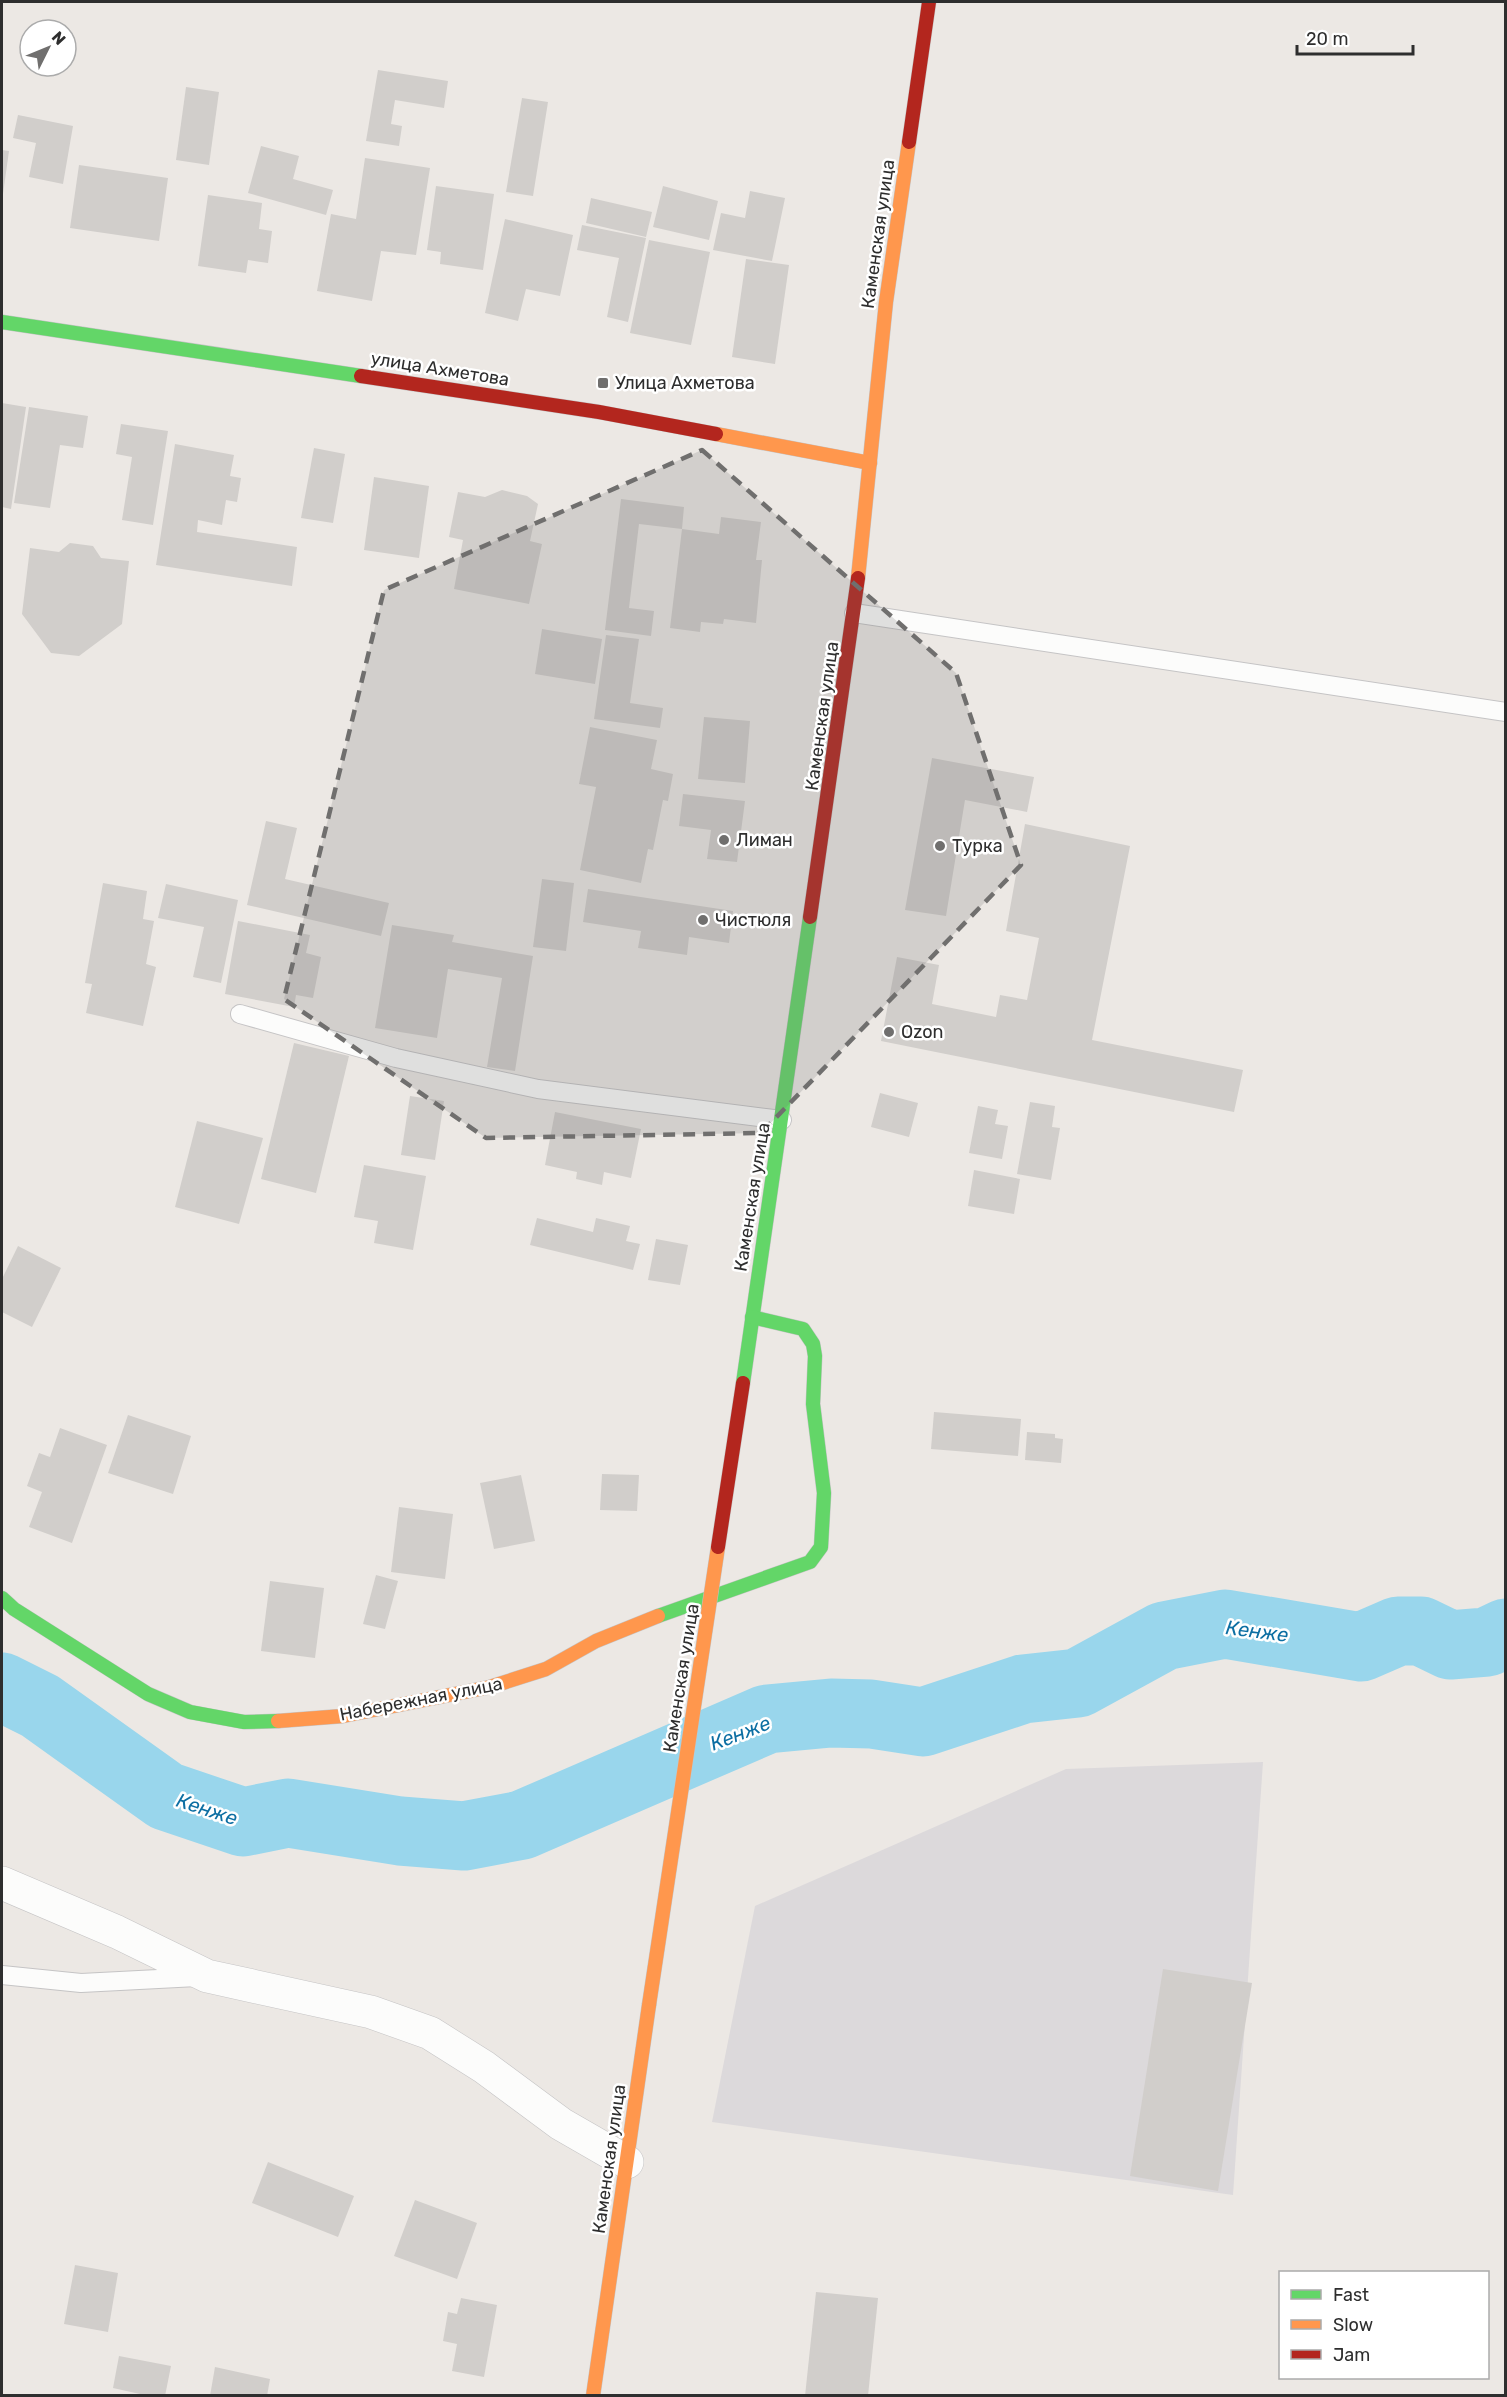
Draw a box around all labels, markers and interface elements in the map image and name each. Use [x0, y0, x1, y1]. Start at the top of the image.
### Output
north arrow [18, 18, 78, 78]
scale bar [1297, 18, 1412, 56]
text: N [48, 27, 69, 49]
text: 20 m [1306, 28, 1348, 50]
street label: Каменская улица [857, 158, 899, 310]
street label: улица Ахметова [369, 347, 511, 391]
place label: Улица Ахметова [615, 372, 755, 394]
marker: Улица Ахметова [596, 376, 610, 390]
street label: Каменская улица [801, 640, 843, 792]
place label: Лиман [736, 829, 793, 851]
marker: Лиман [717, 833, 731, 847]
place label: Турка [952, 835, 1003, 857]
marker: Турка [933, 839, 947, 853]
place label: Чистюля [715, 909, 791, 931]
marker: Чистюля [696, 913, 710, 927]
place label: Ozon [901, 1021, 943, 1043]
marker: Ozon [882, 1025, 896, 1039]
street label: Каменская улица [729, 1121, 775, 1273]
street label: Каменская улица [658, 1602, 704, 1754]
water label: Кенже [1224, 1615, 1290, 1647]
street label: Набережная улица [338, 1672, 504, 1726]
water label: Кенже [706, 1711, 774, 1755]
water label: Кенже [173, 1788, 241, 1830]
street label: Каменская улица [588, 2083, 630, 2235]
legend [1279, 2271, 1489, 2379]
text: Fast [1333, 2284, 1369, 2306]
text: Slow [1333, 2314, 1373, 2336]
text: Jam [1333, 2344, 1370, 2366]

